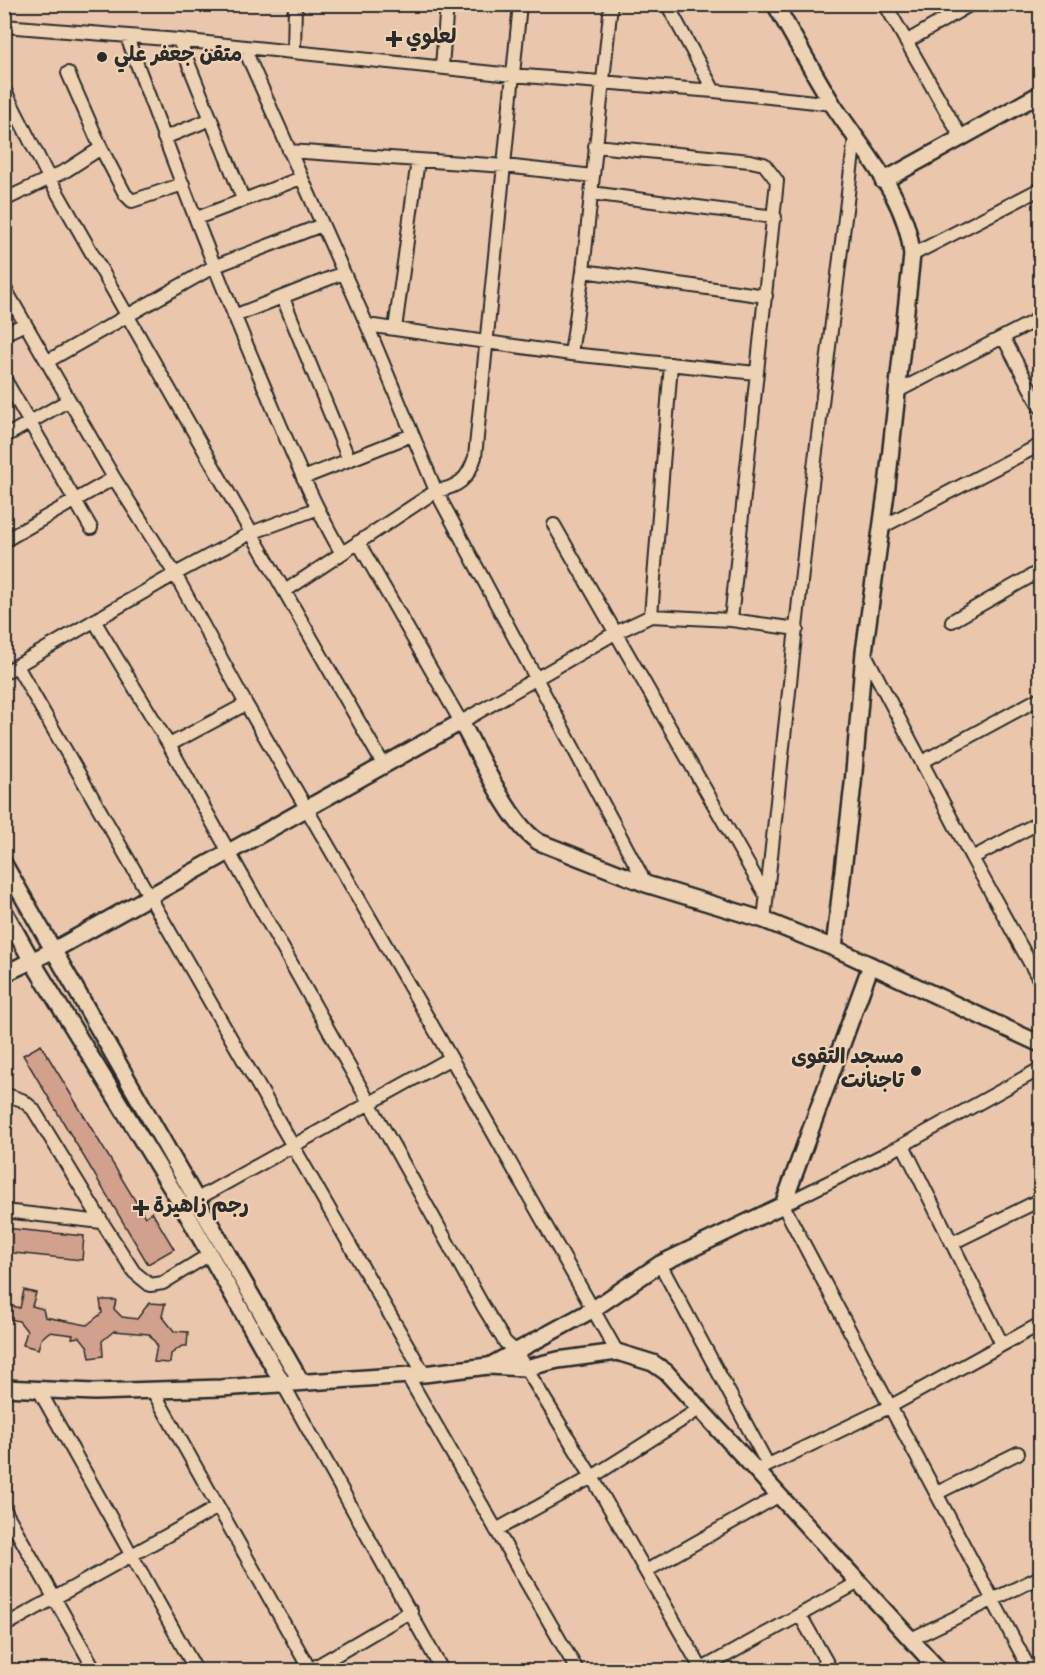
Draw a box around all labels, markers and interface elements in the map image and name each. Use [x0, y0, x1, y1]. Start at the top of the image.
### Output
place label: لعلوي [406, 24, 456, 54]
marker: لعلوي [387, 32, 401, 46]
place label: متقن جعفر علي [114, 42, 242, 73]
marker: متقن جعفر علي [95, 50, 109, 64]
place label: مسجد التقوى تاجنانت [791, 1044, 905, 1098]
marker: مسجد التقوى تاجنانت [909, 1064, 923, 1078]
place label: رجم زاهيرة [153, 1193, 249, 1223]
marker: رجم زاهيرة [134, 1201, 148, 1215]

